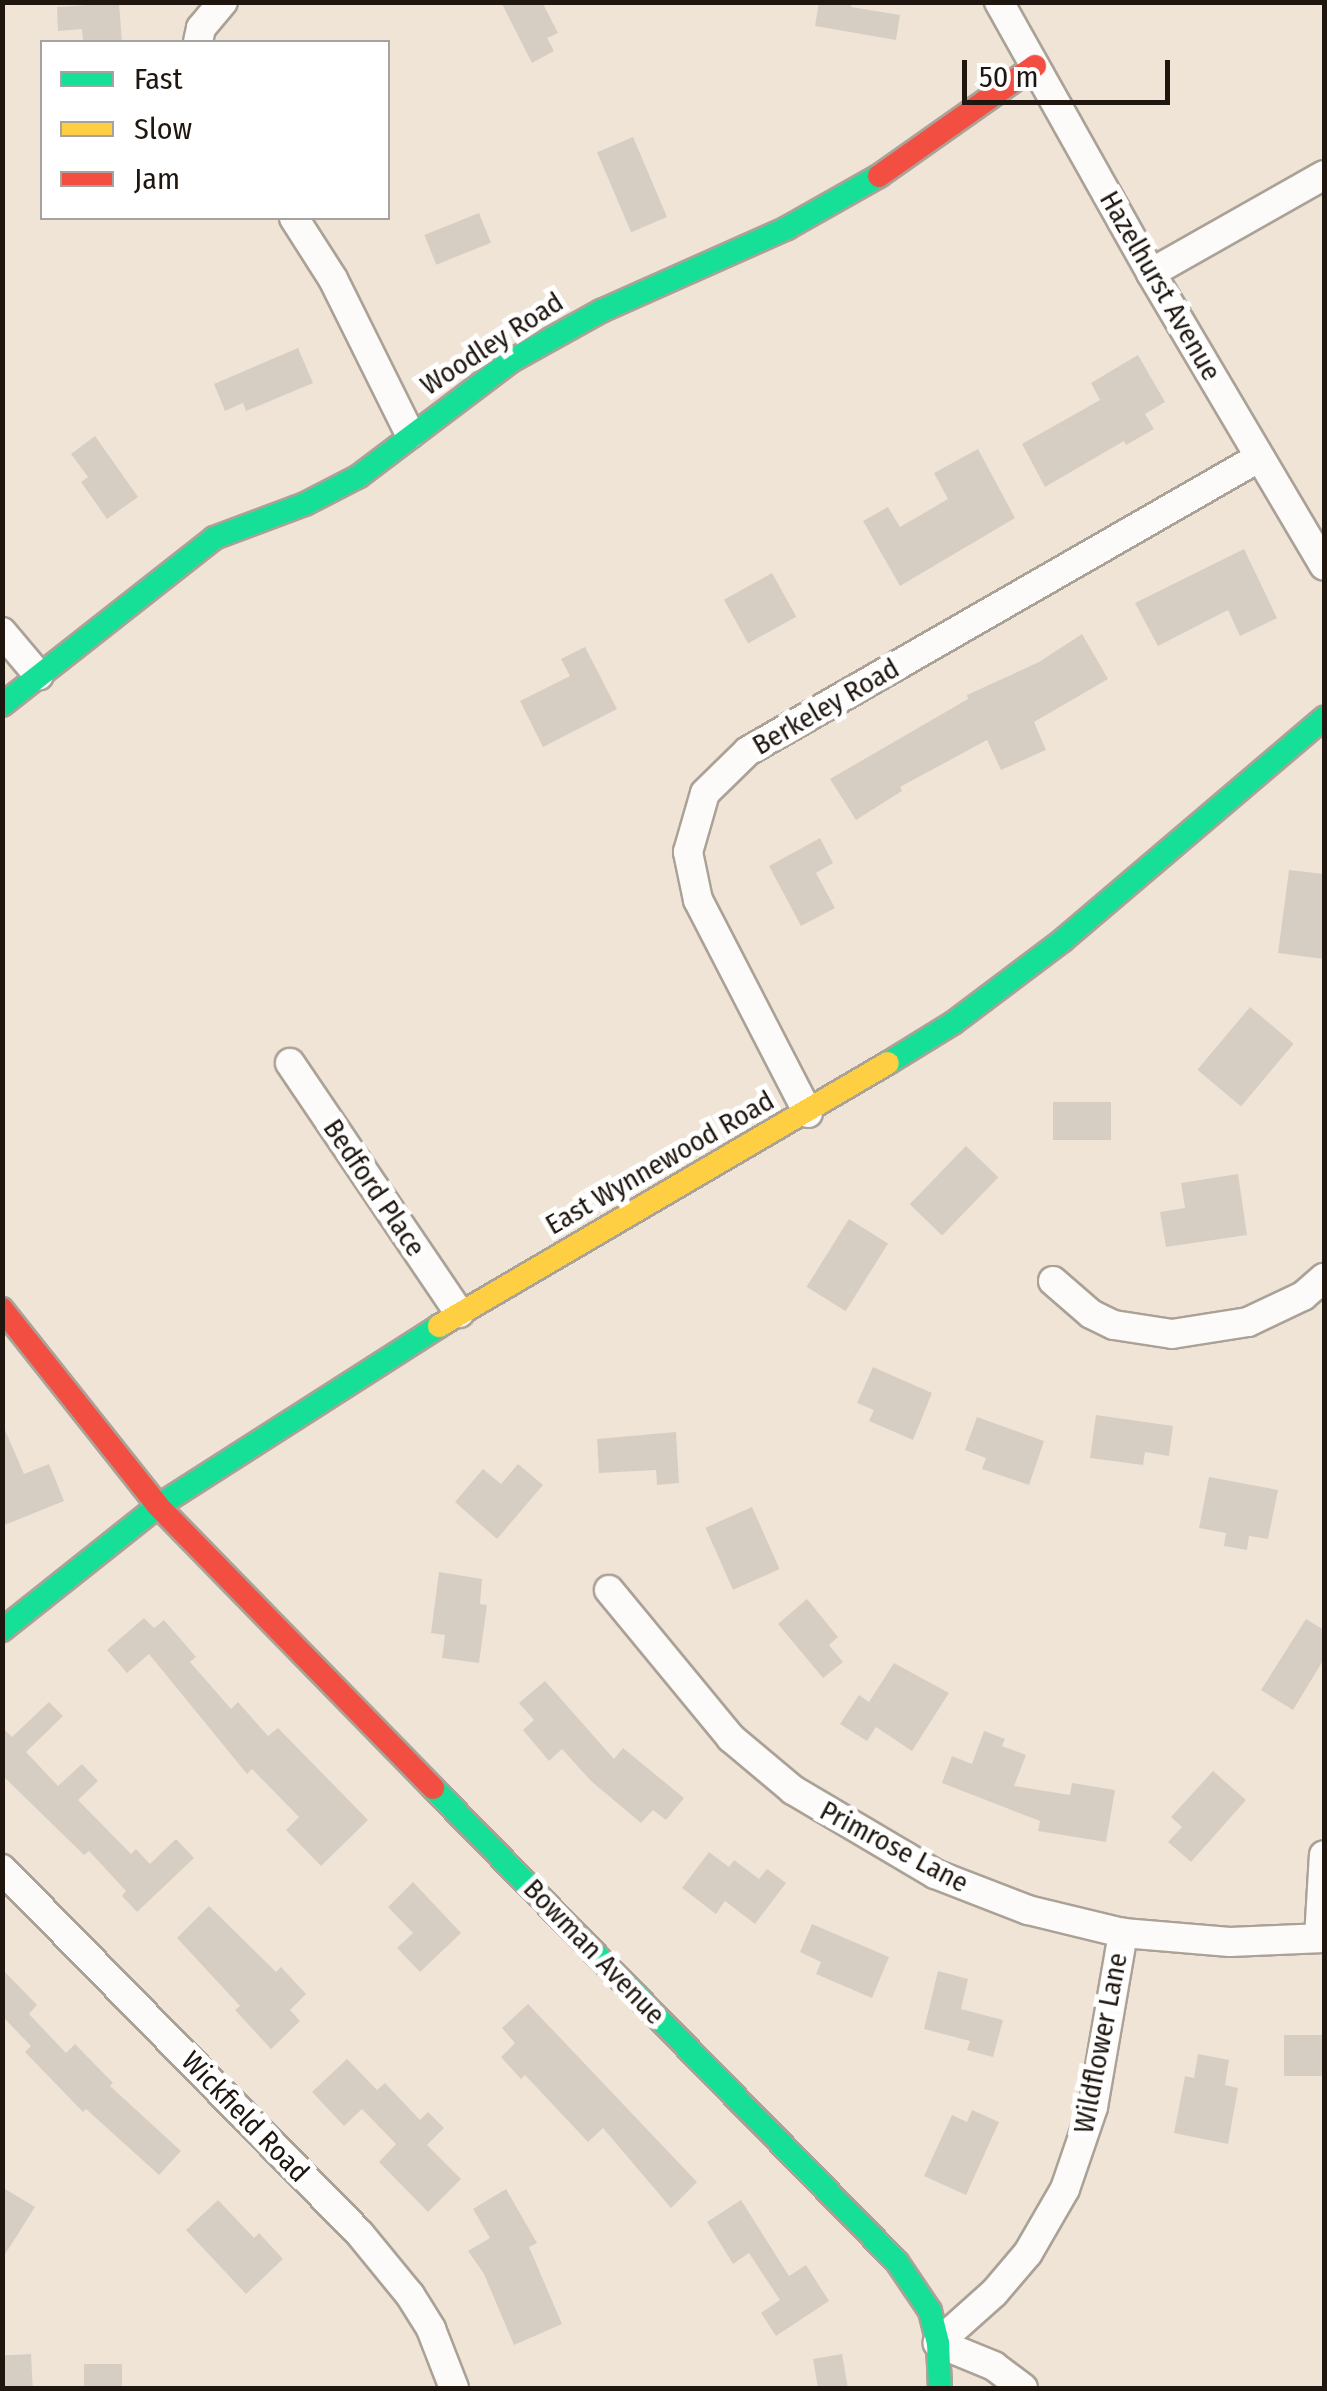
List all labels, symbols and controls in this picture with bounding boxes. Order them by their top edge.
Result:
legend [40,40,390,220]
scale bar [967,40,1174,102]
text: 50 m [979,59,1039,95]
text: Fast [134,61,182,97]
text: Slow [134,111,192,147]
text: Jam [134,161,180,197]
street label: Hazelhurst Avenue [1092,185,1228,387]
street label: Woodley Road [414,285,570,403]
street label: Berkeley Road [747,652,905,762]
street label: East Wynnewood Road [540,1084,780,1242]
street label: Bedford Place [316,1113,432,1263]
street label: Primrose Lane [814,1794,974,1900]
street label: Bowman Avenue [516,1872,672,2032]
street label: Wildflower Lane [1067,1950,1135,2136]
street label: Wickfield Road [174,2045,316,2189]

